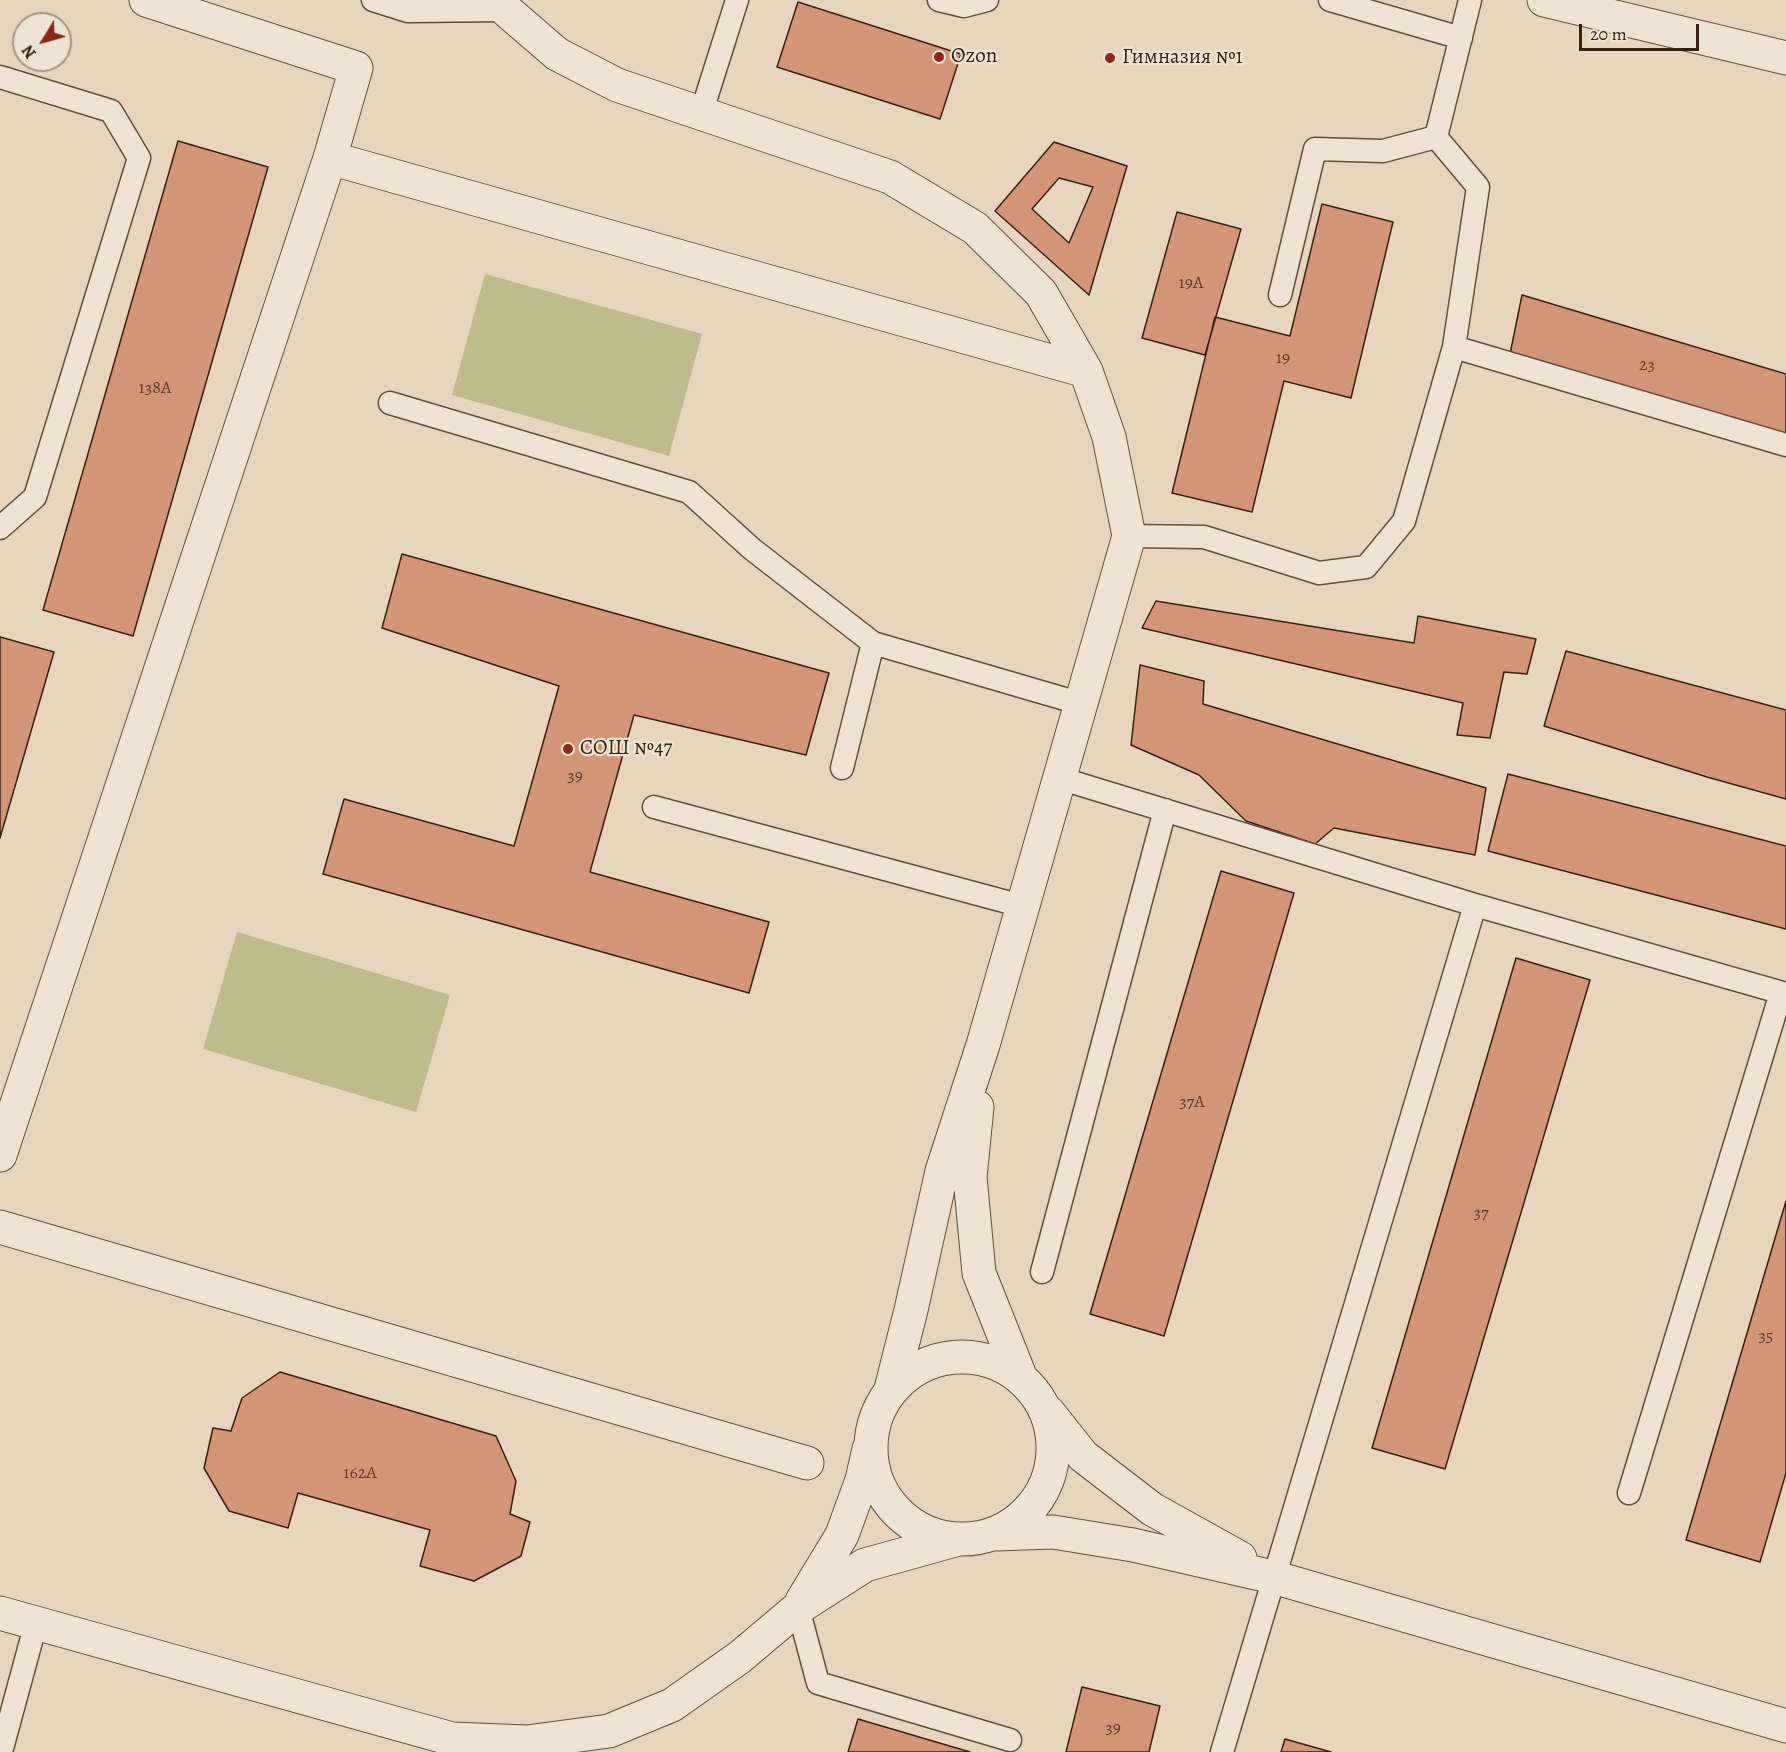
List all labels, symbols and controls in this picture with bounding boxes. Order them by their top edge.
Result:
north arrow [12,12,72,72]
scale bar [1582,12,1702,50]
text: 20 m [1590,22,1627,46]
text: N [17,40,42,63]
place label: Ozon [951,44,997,70]
place label: Гимназия №1 [1122,45,1243,71]
marker: Ozon [932,50,946,64]
marker: Гимназия №1 [1103,51,1117,65]
house number: 19А [1179,273,1203,295]
house number: 19 [1276,348,1290,370]
house number: 23 [1639,355,1655,377]
house number: 138А [139,378,171,400]
place label: СОШ №47 [580,736,672,762]
marker: СОШ №47 [561,742,575,756]
house number: 39 [567,766,583,788]
house number: 37А [1179,1092,1205,1114]
house number: 37 [1473,1203,1489,1225]
house number: 35 [1758,1326,1774,1348]
house number: 162А [343,1463,377,1485]
house number: 39 [1105,1718,1121,1740]

